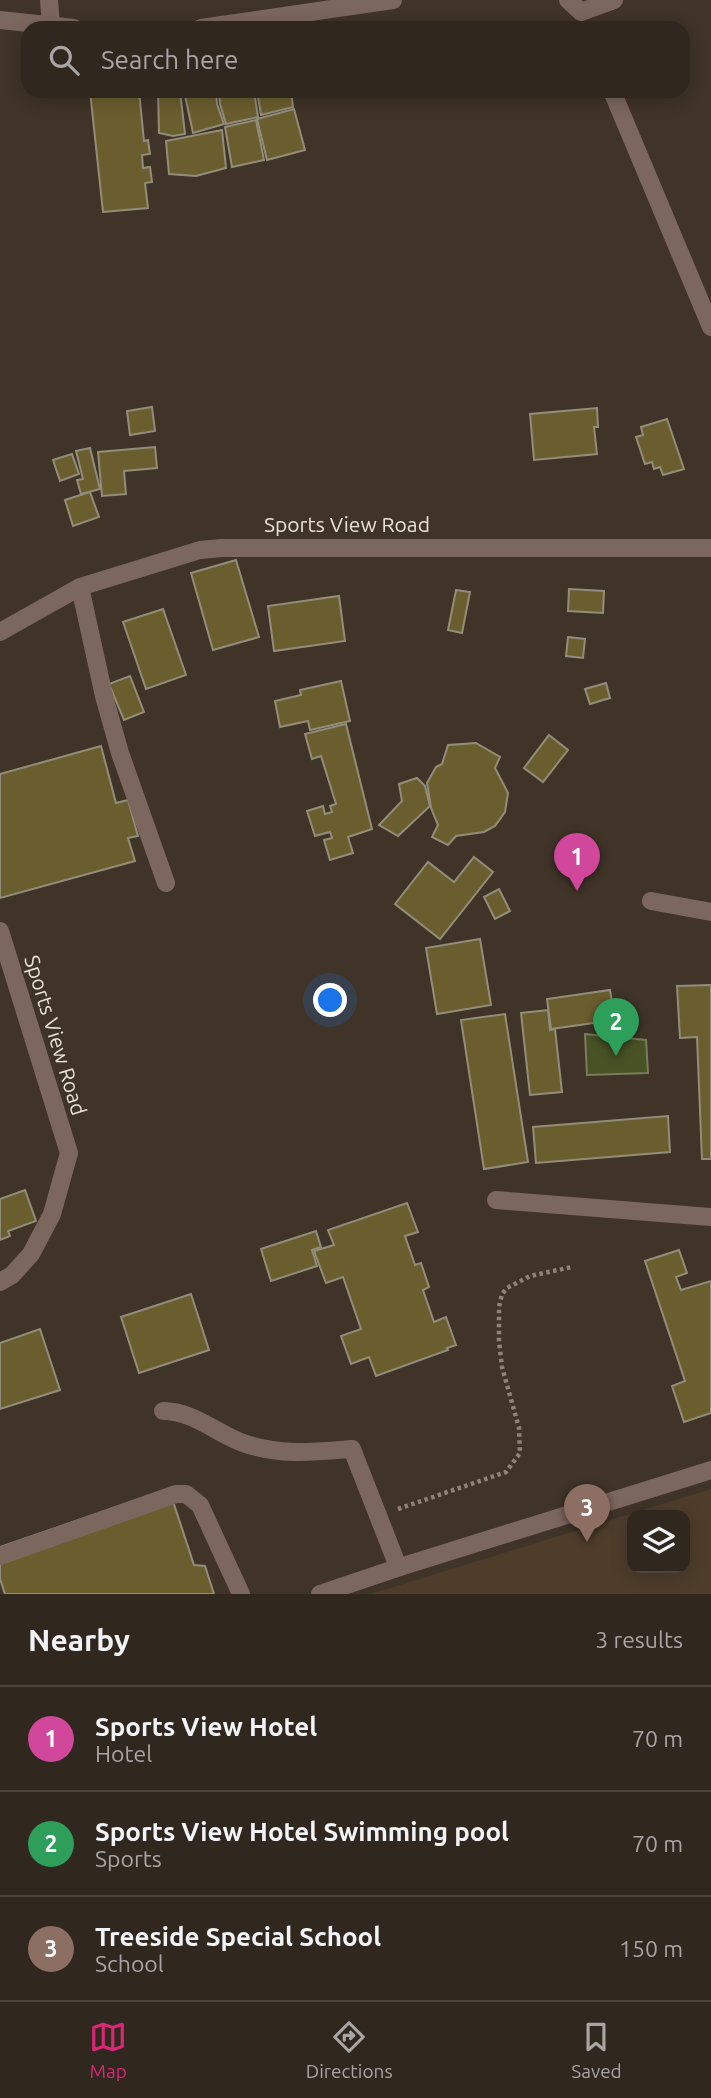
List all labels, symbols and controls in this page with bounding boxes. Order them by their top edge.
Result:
search box [21,21,690,98]
icon: search [45,41,83,79]
text: Search here [101,45,238,74]
street label: Sports View Road [264,512,430,536]
pin: 1 [554,833,600,891]
street label: Sports View Road [20,952,92,1118]
your location [313,983,347,1017]
pin: 2 [593,998,639,1056]
pin: 3 [564,1484,610,1542]
map controls [627,1510,690,1573]
button: layers [627,1510,690,1573]
text: Nearby [28,1623,130,1657]
text: 3 results [595,1627,683,1652]
text: Sports View Hotel [95,1712,317,1741]
text: 1 [45,1726,57,1751]
text: 70 m [632,1726,683,1751]
text: Hotel [95,1741,152,1766]
text: Sports View Hotel Swimming pool [95,1817,509,1846]
text: 2 [45,1831,57,1856]
text: 70 m [632,1831,683,1856]
text: Sports [95,1846,162,1871]
text: Treeside Special School [95,1922,381,1951]
text: 3 [45,1936,57,1961]
text: 150 m [619,1936,683,1961]
text: School [95,1951,164,1976]
tab: Map [89,2018,127,2082]
tab: Directions [306,2018,393,2082]
tab: Saved [571,2018,622,2082]

